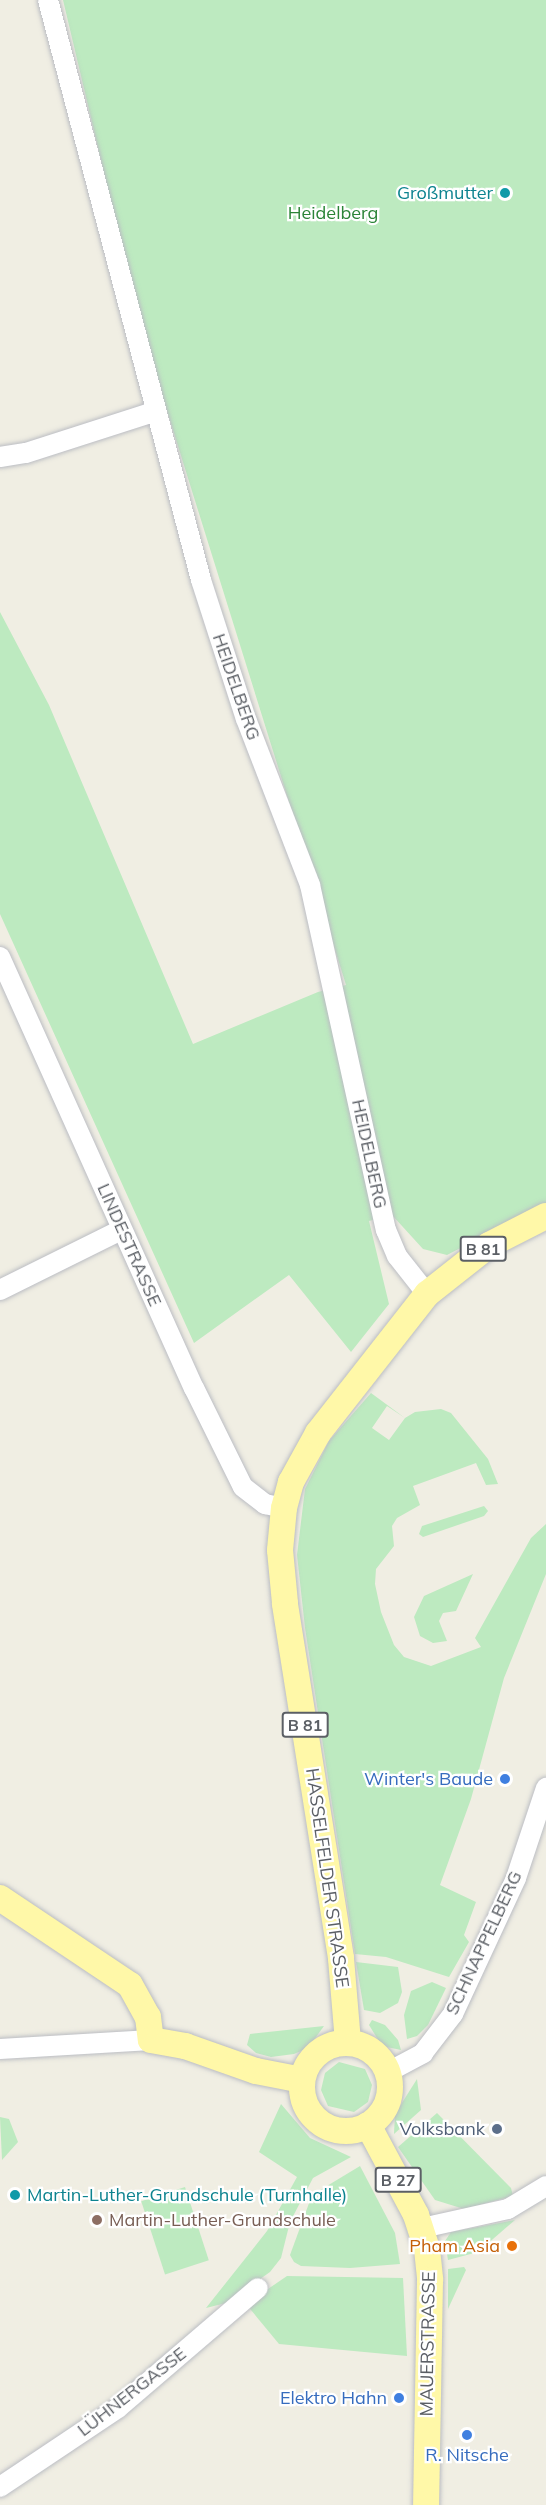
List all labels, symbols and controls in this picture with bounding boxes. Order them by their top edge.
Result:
place label: Großmutter [397,182,493,204]
marker: Großmutter [498,186,512,200]
park label: Heidelberg [288,202,378,224]
street label: HEIDELBERG [208,631,264,743]
street label: HEIDELBERG [347,1097,391,1211]
street label: LINDESTRASSE [92,1180,166,1310]
road number: B 81 [459,1236,507,1262]
road number: B 81 [281,1712,329,1738]
street label: HASSELFELDER STRASSE [301,1767,353,1989]
place label: Winter's Baude [364,1768,493,1790]
marker: Winter's Baude [498,1772,512,1786]
street label: SCHNAPPELBERG [441,1868,527,2018]
place label: Volksbank [399,2118,485,2140]
marker: Volksbank [490,2122,504,2136]
road number: B 27 [374,2167,422,2193]
place label: Martin-Luther-Grundschule (Turnhalle) [27,2184,347,2206]
marker: Martin-Luther-Grundschule (Turnhalle) [8,2188,22,2202]
place label: Martin-Luther-Grundschule [109,2209,336,2231]
marker: Martin-Luther-Grundschule [90,2213,104,2227]
place label: Pham Asia [409,2235,500,2257]
marker: Pham Asia [505,2239,519,2253]
street label: MAUERSTRASSE [416,2271,440,2417]
street label: LÜHNERGASSE [73,2343,191,2441]
place label: Elektro Hahn [280,2387,387,2409]
marker: Elektro Hahn [392,2391,406,2405]
marker: R. Nitsche [460,2428,474,2442]
place label: R. Nitsche [425,2444,509,2466]

